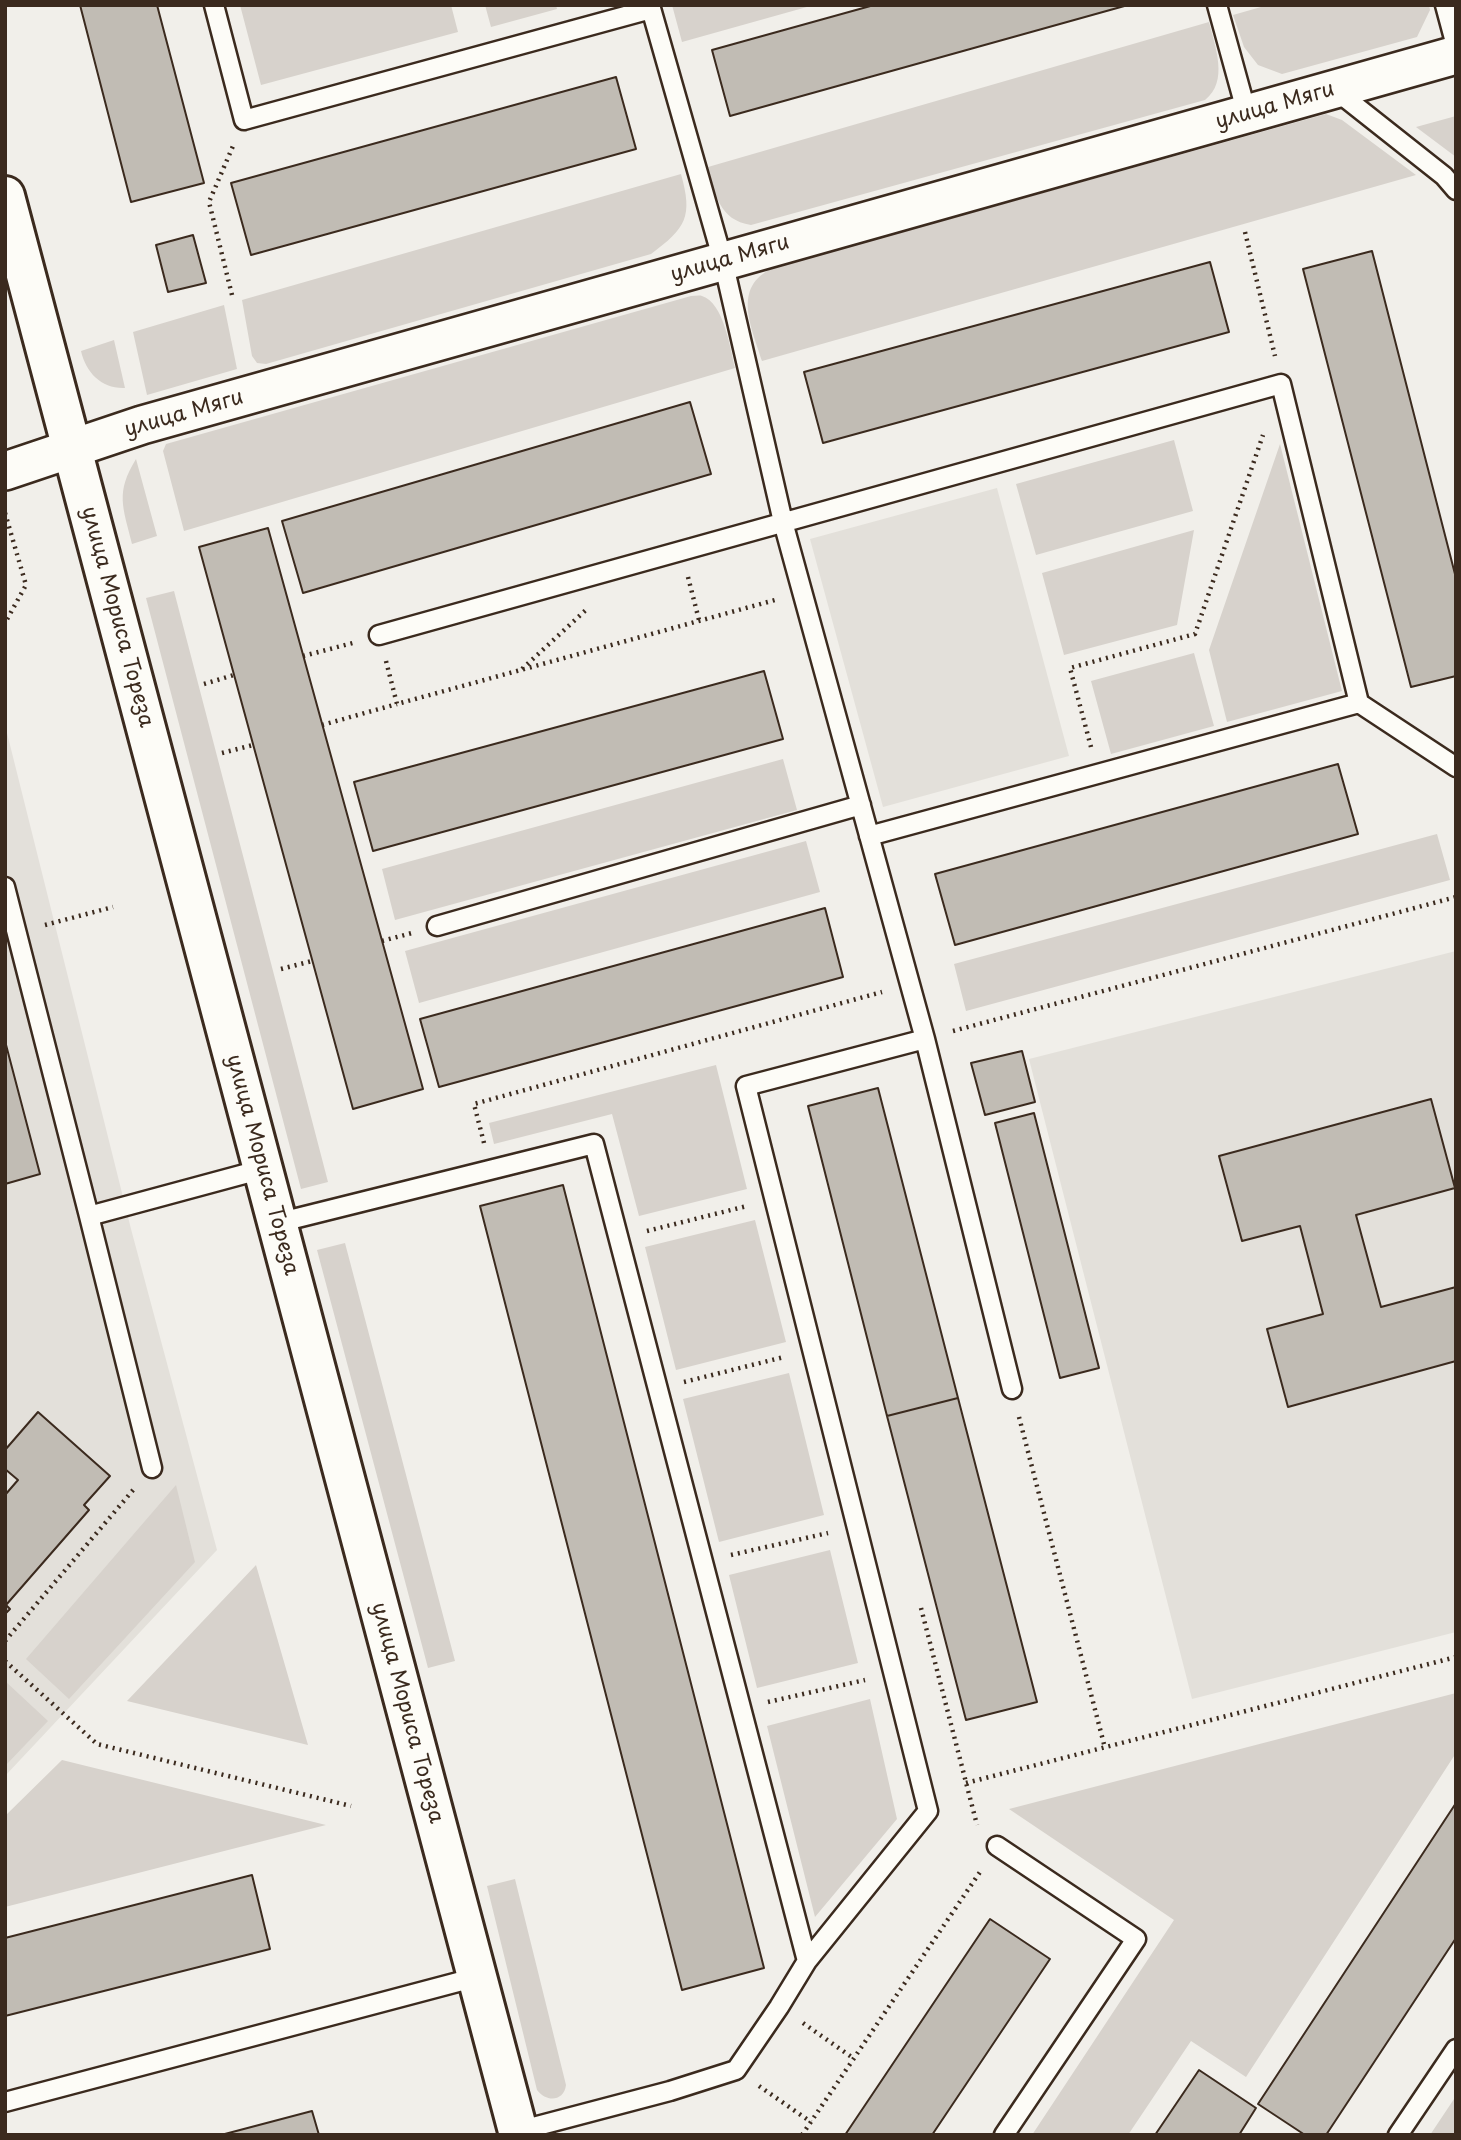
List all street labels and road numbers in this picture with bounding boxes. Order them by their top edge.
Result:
street label: улица Мяги [1213,77,1337,135]
street label: улица Мяги [668,230,792,288]
street label: улица Мяги [122,385,246,443]
street label: улица Мориса Тореза [75,504,159,730]
street label: улица Мориса Тореза [220,1052,304,1278]
street label: улица Мориса Тореза [365,1600,449,1826]

